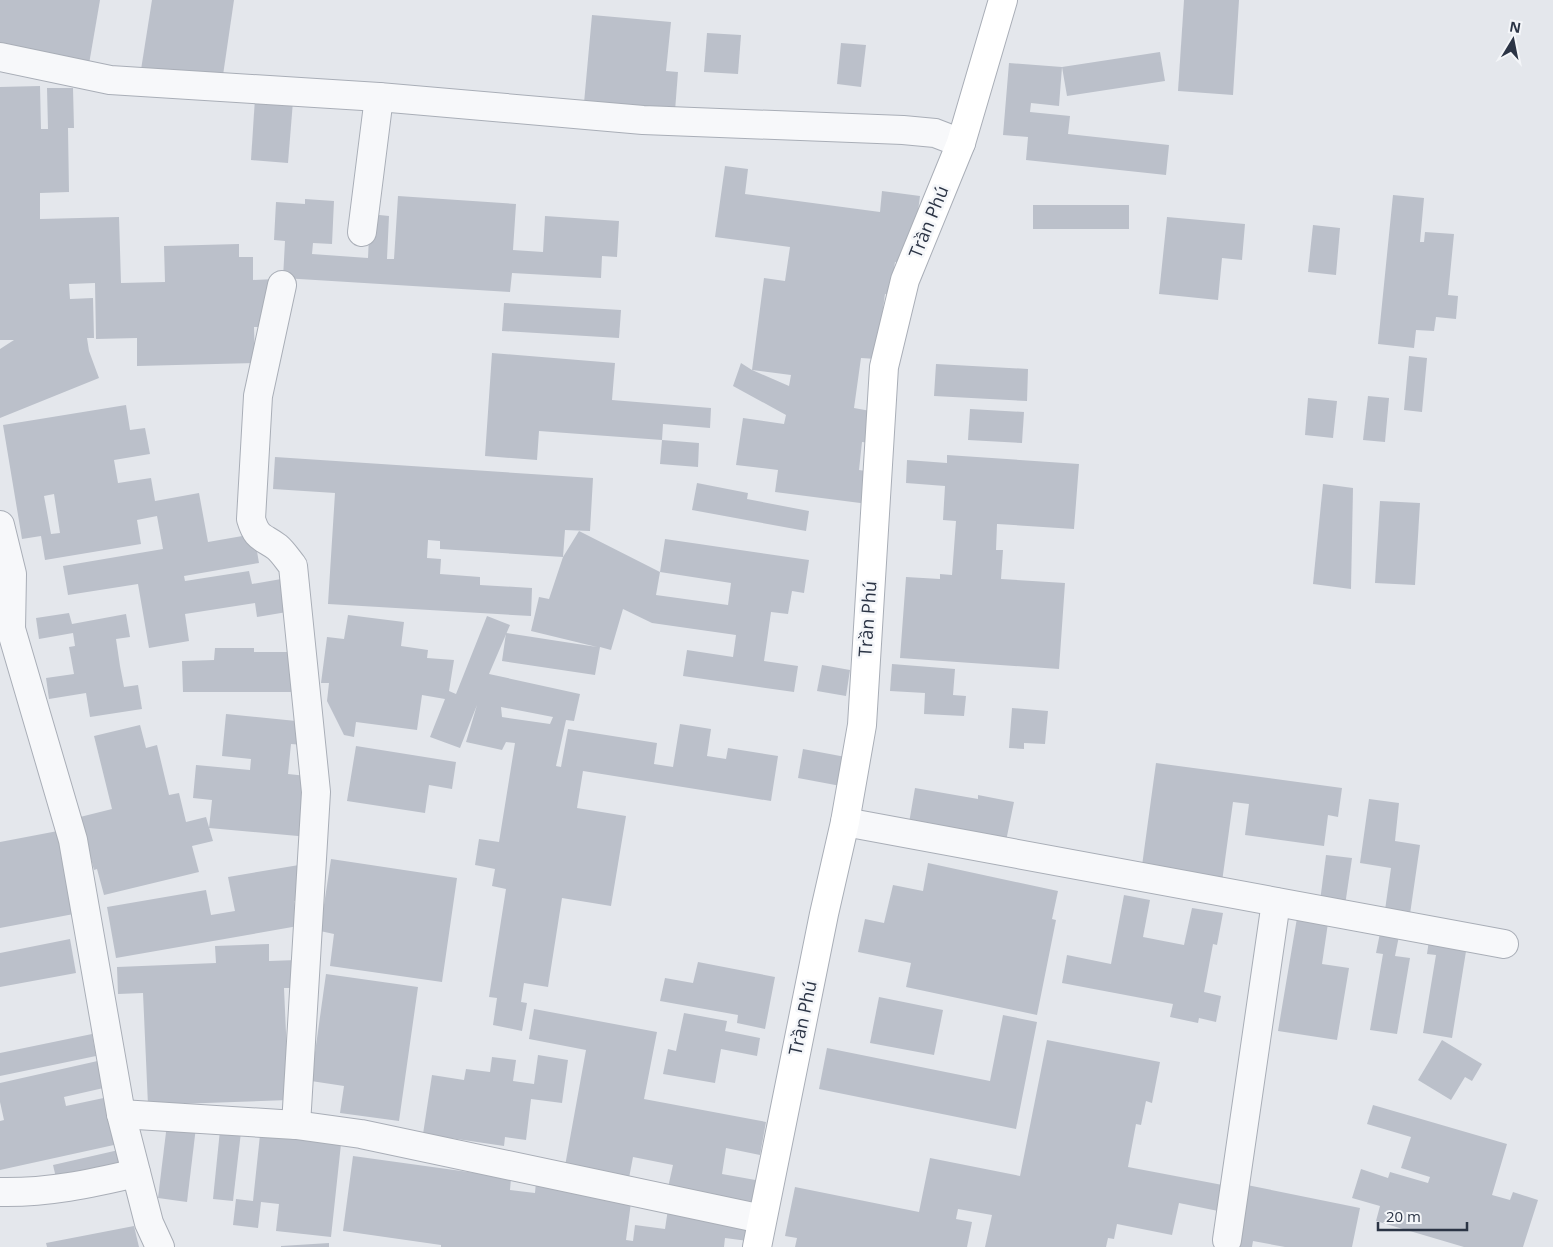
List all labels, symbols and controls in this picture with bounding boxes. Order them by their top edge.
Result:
north arrow [1488,15,1538,65]
text: N [1508,16,1523,37]
street label: Trần Phú [903,182,953,261]
street label: Trần Phú [852,580,882,658]
street label: Trần Phú [782,978,822,1057]
scale bar [1378,1200,1467,1232]
text: 20 m [1386,1206,1421,1226]

